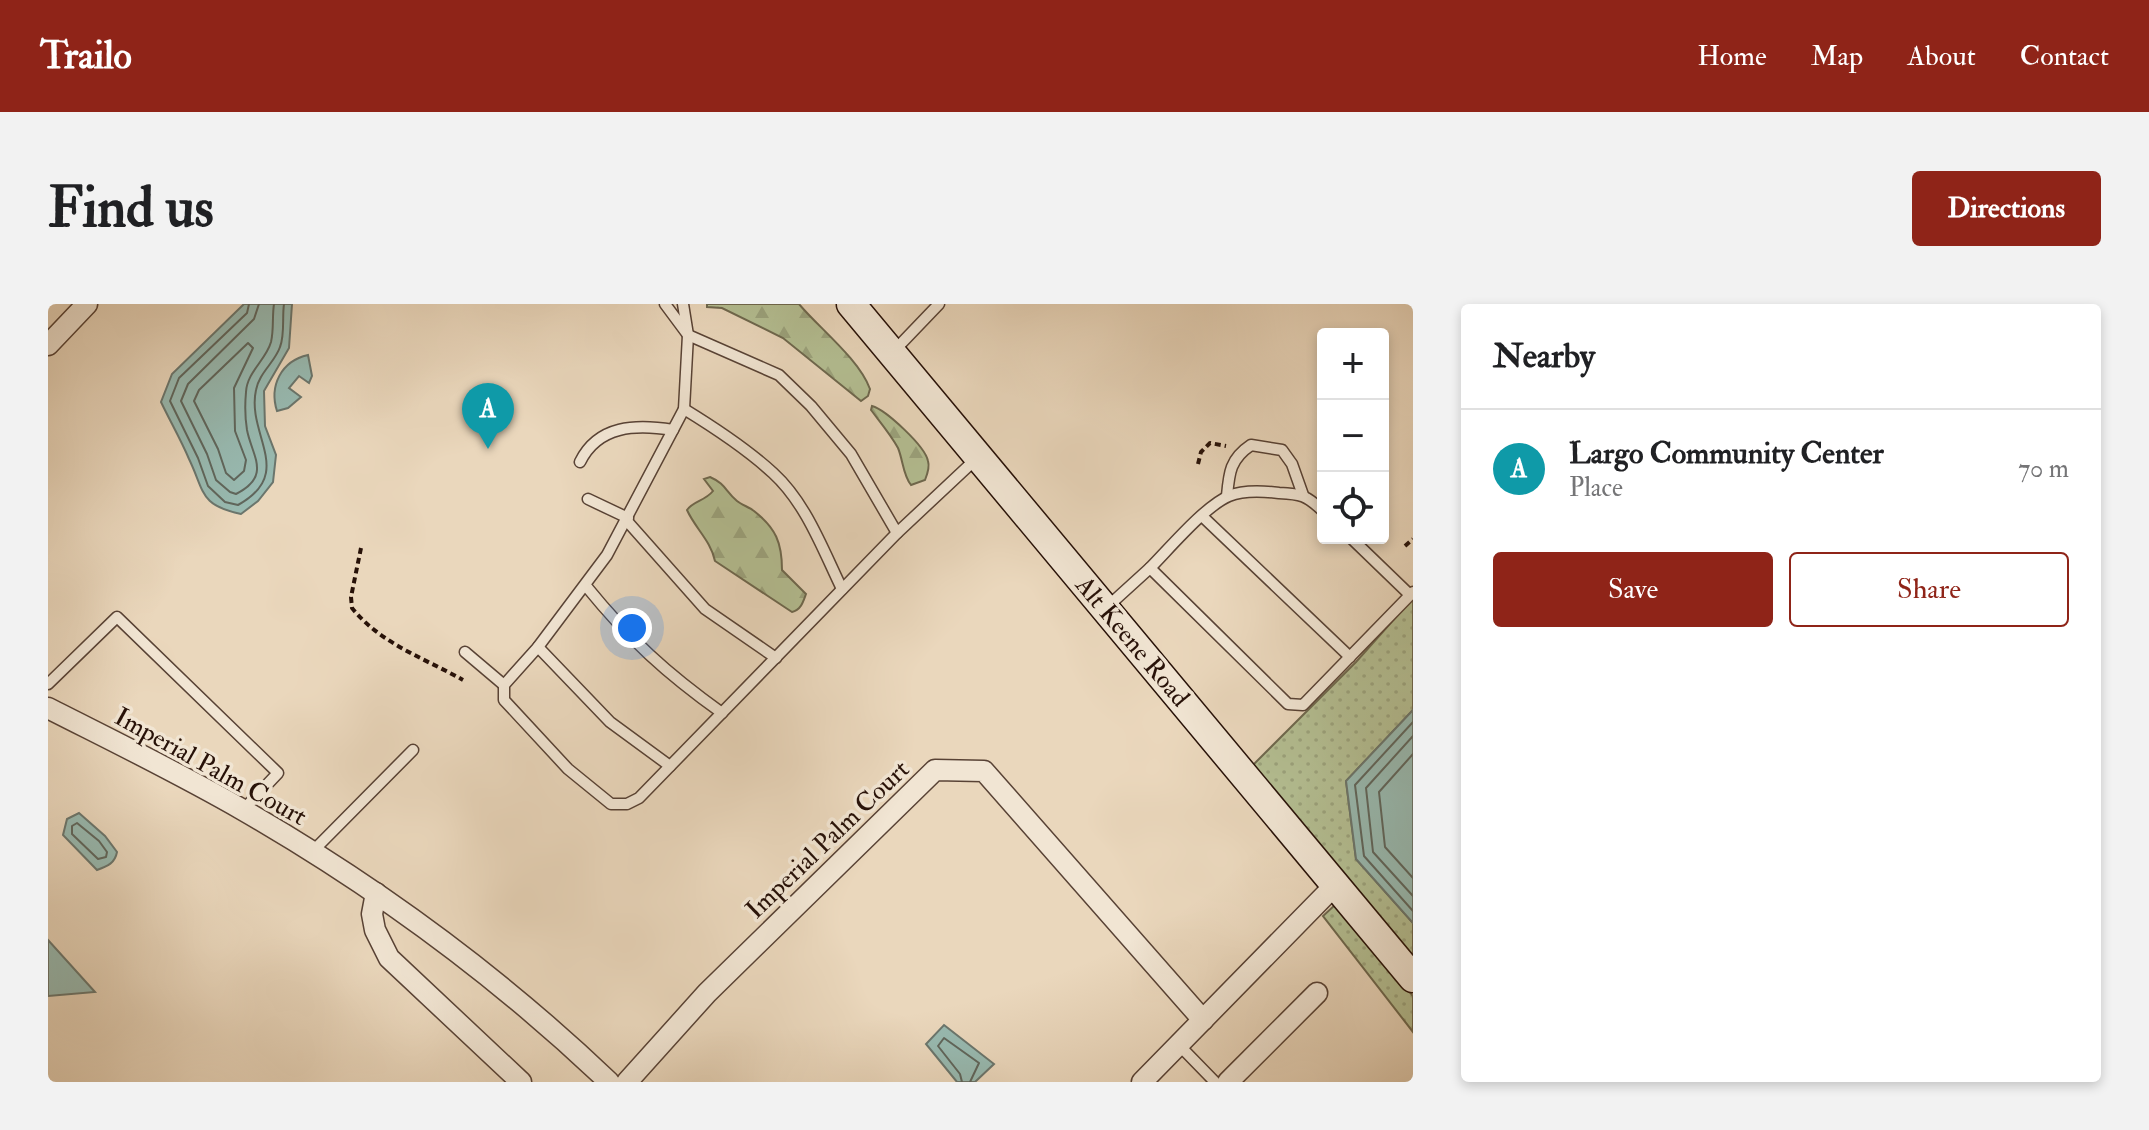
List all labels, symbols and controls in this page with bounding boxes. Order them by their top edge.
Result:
text: Trailo [40,32,132,80]
text: Home [1697,39,1767,74]
text: Map [1811,39,1863,74]
text: About [1907,39,1976,74]
text: Contact [2020,39,2109,74]
button: Directions [1912,171,2101,246]
text: Find us [48,173,214,244]
map controls [1317,328,1389,544]
button: + [1317,328,1389,400]
text: Nearby [1493,335,1595,378]
pin: A [462,383,514,449]
button: − [1317,400,1389,472]
text: Largo Community Center [1569,435,1884,472]
text: A [1511,453,1527,485]
text: 70 m [2018,453,2069,485]
button: locate [1317,472,1389,544]
text: Place [1569,472,1623,504]
button: Save [1493,552,1773,627]
button: Share [1789,552,2069,627]
street label: Alt Keene Road [1068,569,1196,714]
your location [612,608,652,648]
street label: Imperial Palm Court [108,701,312,834]
street label: Imperial Palm Court [739,754,917,927]

